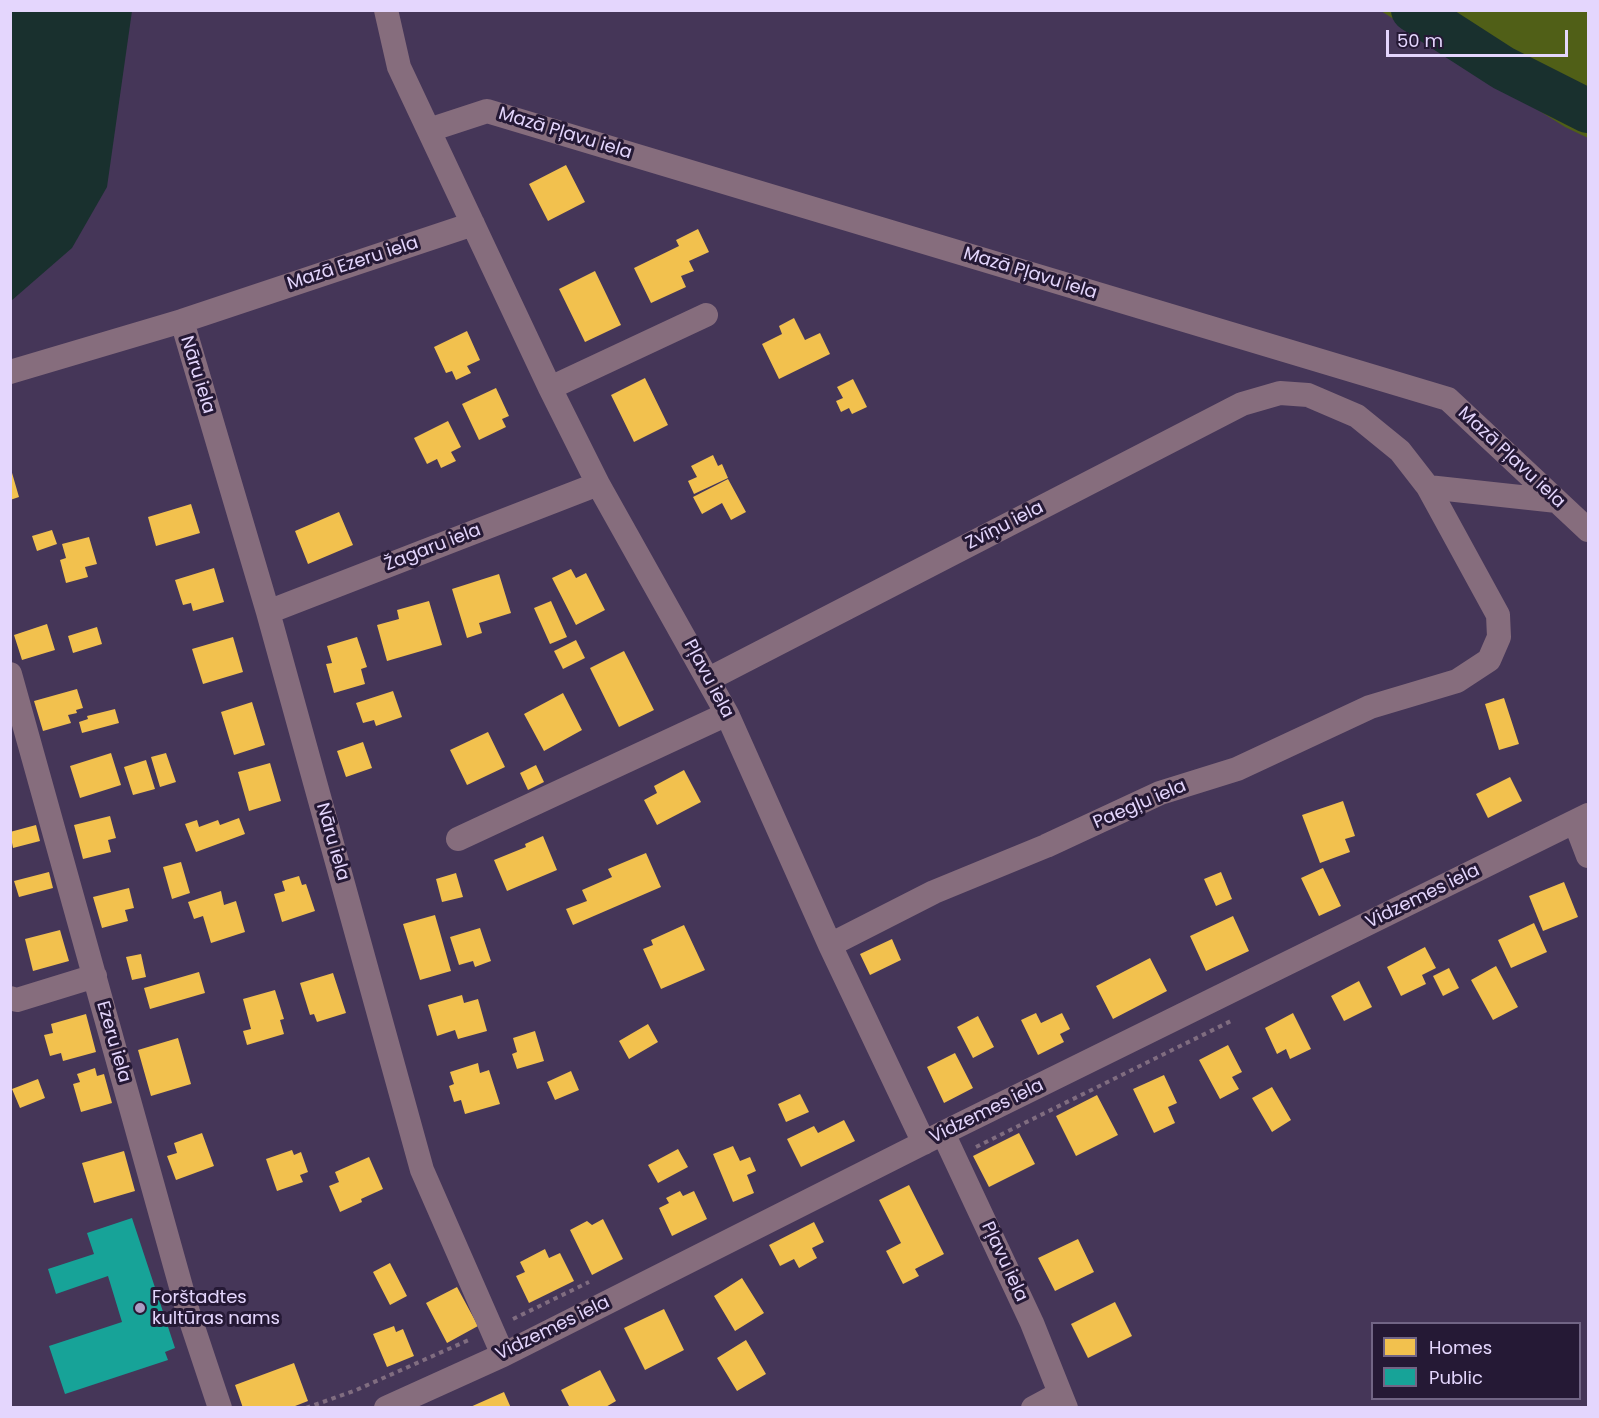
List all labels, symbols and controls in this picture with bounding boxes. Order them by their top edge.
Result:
scale bar [1389,18,1570,56]
text: 50 m [1397,28,1443,53]
street label: Mazā Pļavu iela [496,103,634,165]
street label: Mazā Ezeru iela [285,233,421,295]
street label: Mazā Pļavu iela [961,243,1099,305]
street label: Nāru iela [175,334,219,416]
street label: Mazā Pļavu iela [1453,403,1569,513]
street label: Zvīņu iela [963,497,1047,555]
street label: Žagaru iela [382,520,484,576]
street label: Pļavu iela [678,636,738,722]
street label: Paegļu iela [1090,776,1190,834]
street label: Nāru iela [311,801,353,883]
street label: Vidzemes iela [1362,860,1484,934]
street label: Ezeru iela [91,999,135,1085]
street label: Vidzemes iela [926,1075,1048,1149]
street label: Pļavu iela [976,1219,1032,1305]
place label: Forštadtes kultūras nams [152,1287,280,1330]
street label: Vidzemes iela [492,1292,614,1366]
marker: Forštadtes kultūras nams [133,1301,147,1315]
legend [1371,1322,1581,1400]
text: Homes [1429,1335,1492,1360]
text: Public [1429,1365,1483,1390]

